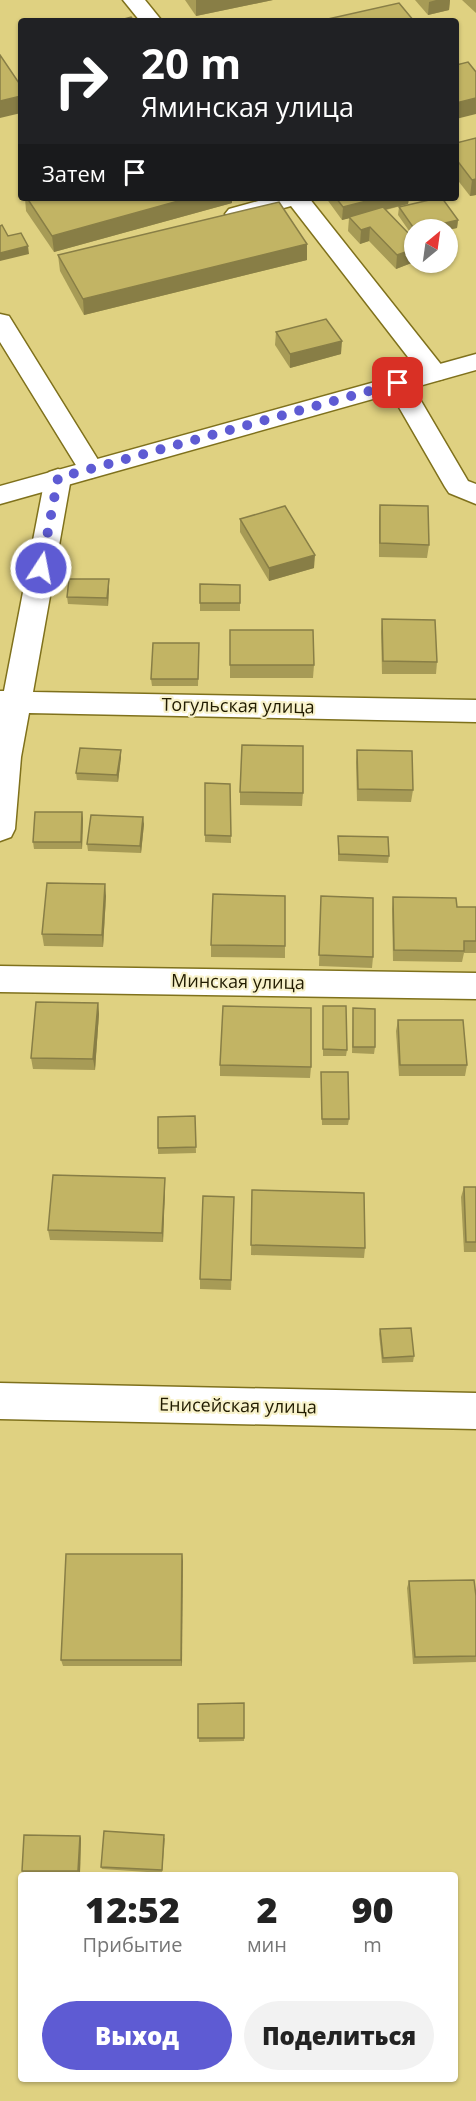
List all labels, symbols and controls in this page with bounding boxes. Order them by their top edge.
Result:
text: 20 m [141,34,241,91]
icon: right [42,42,120,120]
text: Яминская улица [141,88,354,125]
icon: arrive [118,156,151,189]
text: Затем [42,158,106,188]
north arrow [404,219,458,273]
map controls [404,219,458,273]
pin [372,357,423,408]
icon: arrive [381,366,414,399]
position arrow [9,536,73,600]
street label: Тогульская улица [161,692,315,718]
street label: Минская улица [171,968,305,994]
street label: Енисейская улица [159,1392,317,1418]
text: 12:52 [85,1885,180,1934]
text: 2 [256,1885,278,1934]
text: 90 [351,1885,394,1934]
text: Прибытие [82,1931,183,1958]
text: мин [247,1931,287,1958]
text: m [363,1931,382,1958]
button: Выход [42,2001,232,2070]
button: Поделиться [244,2001,434,2070]

